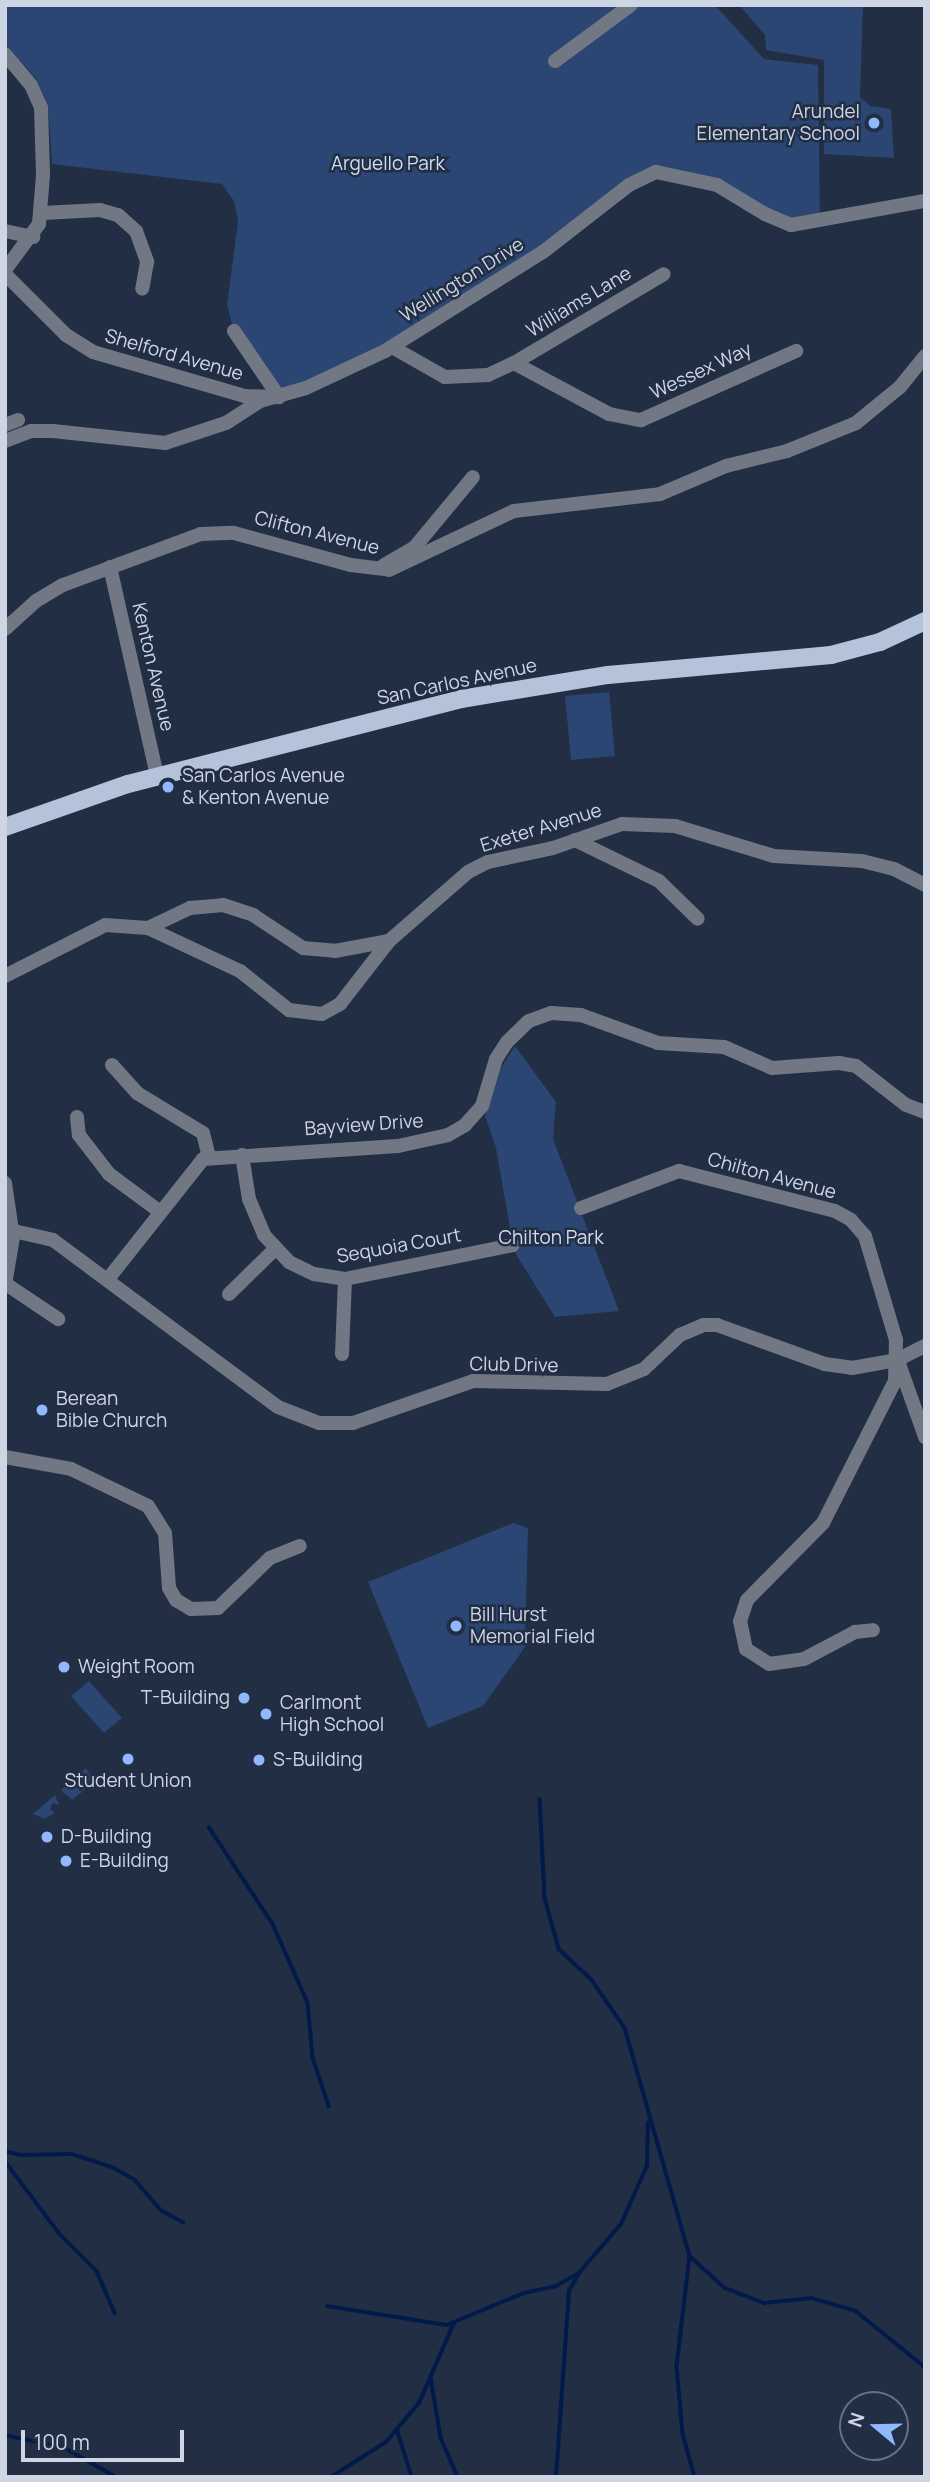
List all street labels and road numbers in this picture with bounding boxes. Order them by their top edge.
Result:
street label: Wellington Drive [396,233,528,327]
street label: Williams Lane [522,262,636,342]
street label: Shelford Avenue [102,324,246,386]
street label: Wessex Way [647,338,755,404]
street label: Clifton Avenue [252,506,382,560]
street label: Kenton Avenue [127,601,179,733]
street label: San Carlos Avenue [375,654,539,710]
street label: Exeter Avenue [478,799,604,857]
street label: Bayview Drive [304,1109,424,1141]
street label: Chilton Avenue [705,1148,839,1204]
street label: Sequoia Court [335,1224,463,1268]
street label: Club Drive [469,1353,559,1377]

